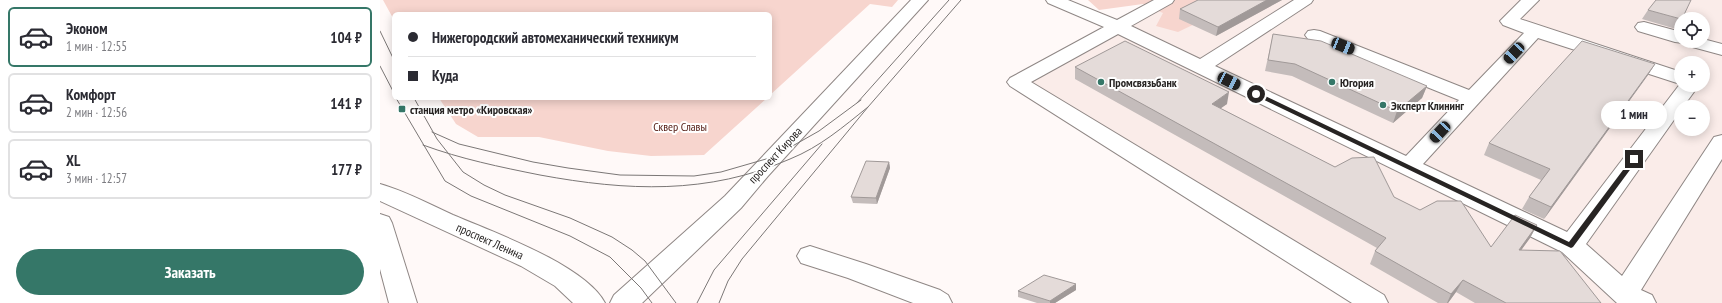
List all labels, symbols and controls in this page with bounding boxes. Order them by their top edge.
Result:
map controls [1674,12,1710,136]
button: locate [1674,12,1710,48]
icon: car [18,19,54,55]
text: Эконом [66,19,107,38]
text: 104 ₽ [330,28,362,47]
text: Нижегородский автомеханический техникум [432,28,679,47]
car [1330,36,1356,56]
text: 1 мин · 12:55 [66,38,127,55]
car [1501,40,1527,66]
button: + [1674,56,1710,92]
text: Куда [432,66,459,85]
car [1216,70,1242,92]
place label: Промсвязьбанк [1109,75,1177,90]
place label: Югория [1340,75,1374,90]
marker: Промсвязьбанк [1096,77,1106,87]
marker: Югория [1327,77,1337,87]
icon: car [18,85,54,121]
text: Комфорт [66,85,116,104]
route start [1247,85,1265,103]
text: 141 ₽ [330,94,362,113]
place label: Эксперт Клининг [1391,98,1464,113]
marker: Эксперт Клининг [1378,100,1388,110]
button: − [1674,100,1710,136]
callout: 1 мин [1601,101,1667,129]
place label: станция метро «Кировская» [410,102,533,117]
text: 2 мин · 12:56 [66,104,127,121]
marker: станция метро «Кировская» [397,104,407,114]
text: 1 мин [1620,106,1648,123]
park label: Сквер Славы [653,119,707,134]
car [1427,119,1453,145]
street label: проспект Кирова [745,123,805,186]
route end [1625,150,1643,168]
icon: car [18,151,54,187]
text: XL [66,151,80,170]
text: 177 ₽ [331,160,362,179]
text: 3 мин · 12:57 [66,170,127,187]
street label: проспект Ленина [454,219,526,263]
button: Заказать [16,249,364,295]

